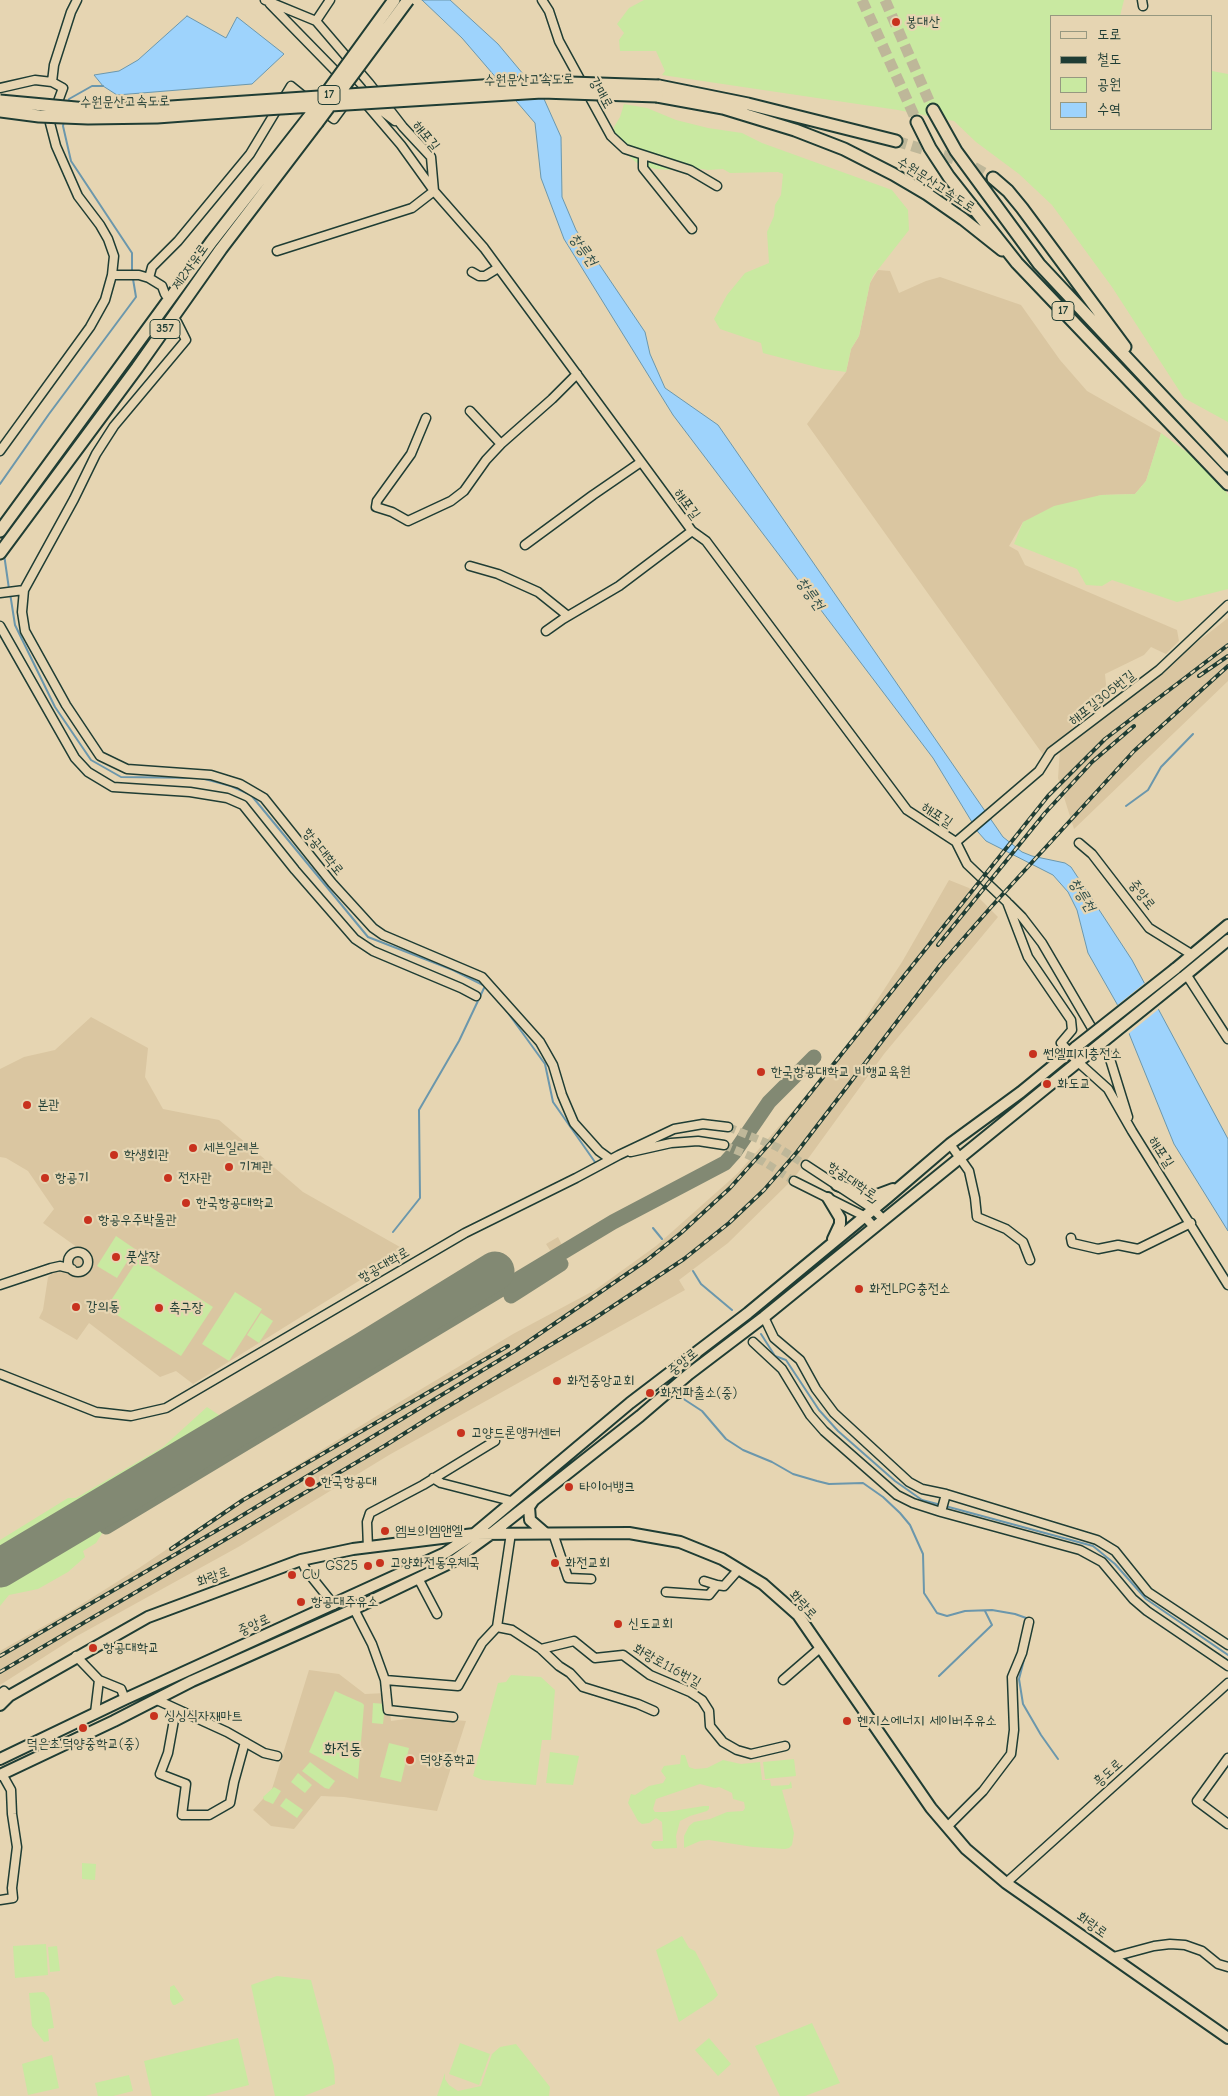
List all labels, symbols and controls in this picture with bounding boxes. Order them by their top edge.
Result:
place label: 봉대산 [906,14,940,30]
legend [1050,15,1213,130]
marker: 봉대산 [890,16,902,28]
text: 도로 [1097,25,1121,43]
text: 철도 [1097,50,1121,68]
street label: 수원문산고속도로 [484,71,574,89]
street label: 강매로 [585,74,617,112]
text: 공원 [1097,75,1121,93]
road number: 17 [318,86,340,104]
street label: 수원문산고속도로 [80,93,170,111]
text: 수역 [1097,100,1121,118]
street label: 해포길 [409,118,443,154]
street label: 수원문산고속도로 [894,153,978,217]
water label: 창릉천 [565,230,601,270]
street label: 제2자유로 [168,241,212,293]
road number: 17 [1052,302,1074,321]
road number: 357 [150,320,180,338]
street label: 해포길 [670,485,704,523]
water label: 창릉천 [792,574,828,614]
street label: 해포길305번길 [1065,667,1139,729]
street label: 해포길 [918,799,956,831]
street label: 항공대학로 [299,825,347,879]
water label: 창릉천 [1065,875,1099,915]
street label: 중앙로 [1125,877,1159,913]
place label: 썬엘피지충전소 [1043,1046,1122,1062]
marker: 썬엘피지충전소 [1027,1048,1039,1060]
place label: 한국항공대학교 비행교육원 [771,1064,911,1080]
marker: 한국항공대학교 비행교육원 [755,1066,767,1078]
place label: 화도교 [1057,1076,1091,1092]
marker: 화도교 [1041,1078,1053,1090]
place label: 본관 [37,1097,60,1113]
marker: 본관 [21,1099,33,1111]
street label: 해포길 [1145,1133,1177,1171]
place label: 세븐일레븐 [203,1140,259,1156]
marker: 세븐일레븐 [187,1142,199,1154]
place label: 학생회관 [124,1147,169,1163]
marker: 학생회관 [108,1149,120,1161]
street label: 항공대학로 [824,1158,880,1204]
place label: 기계관 [239,1159,273,1175]
marker: 기계관 [223,1161,235,1173]
place label: 항공기 [55,1170,89,1186]
place label: 전자관 [178,1170,212,1186]
marker: 항공기 [39,1172,51,1184]
marker: 전자관 [162,1172,174,1184]
place label: 한국항공대학교 [196,1195,275,1211]
marker: 한국항공대학교 [180,1197,192,1209]
place label: 항공우주박물관 [98,1212,177,1228]
marker: 항공우주박물관 [82,1214,94,1226]
street label: 항공대학로 [355,1244,413,1286]
place label: 풋살장 [126,1249,160,1265]
marker: 풋살장 [110,1251,122,1263]
place label: 화전LPG충전소 [869,1281,950,1297]
marker: 화전LPG충전소 [853,1283,865,1295]
place label: 강의동 [86,1299,120,1315]
place label: 축구장 [169,1300,203,1316]
marker: 강의동 [70,1301,82,1313]
marker: 축구장 [153,1302,165,1314]
street label: 중앙로 [665,1345,701,1379]
place label: 화전중앙교회 [567,1373,635,1389]
marker: 화전중앙교회 [551,1375,563,1387]
place label: 화전파출소(중) [660,1385,737,1401]
marker: 화전파출소(중) [644,1387,656,1399]
place label: 고양드론앵커센터 [471,1425,561,1441]
marker: 고양드론앵커센터 [455,1427,467,1439]
place label: 한국항공대 [321,1474,377,1490]
marker: 한국항공대 [303,1475,317,1489]
place label: 타이어뱅크 [579,1479,635,1495]
marker: 타이어뱅크 [563,1481,575,1493]
place label: 엠브이엠앤엘 [395,1523,463,1539]
marker: 엠브이엠앤엘 [379,1525,391,1537]
place label: 고양화전동우체국 [390,1555,480,1571]
place label: 화전교회 [565,1555,610,1571]
marker: 고양화전동우체국 [374,1557,386,1569]
marker: 화전교회 [549,1557,561,1569]
place label: GS25 [325,1558,358,1574]
marker: GS25 [362,1560,374,1572]
street label: 화랑로 [194,1563,232,1591]
place label: CU [302,1567,320,1583]
marker: CU [286,1569,298,1581]
street label: 화랑로 [785,1587,821,1623]
place label: 항공대주유소 [311,1594,379,1610]
marker: 항공대주유소 [295,1596,307,1608]
street label: 중앙로 [235,1610,273,1640]
place label: 신도교회 [628,1616,673,1632]
marker: 신도교회 [612,1618,624,1630]
place label: 항공대학교 [103,1640,159,1656]
street label: 화랑로116번길 [630,1640,704,1692]
marker: 항공대학교 [87,1642,99,1654]
place label: 싱싱식자재마트 [164,1708,243,1724]
marker: 싱싱식자재마트 [148,1710,160,1722]
place label: 헨지스에너지 세이버주유소 [857,1713,997,1729]
marker: 헨지스에너지 세이버주유소 [841,1715,853,1727]
marker: 덕은초.덕양중학교(중) [77,1722,89,1734]
place label: 덕은초.덕양중학교(중) [26,1736,140,1752]
district label: 화전동 [324,1739,362,1759]
place label: 덕양중학교 [420,1752,476,1768]
marker: 덕양중학교 [404,1754,416,1766]
street label: 흥도로 [1090,1755,1126,1791]
street label: 화랑로 [1073,1908,1111,1942]

